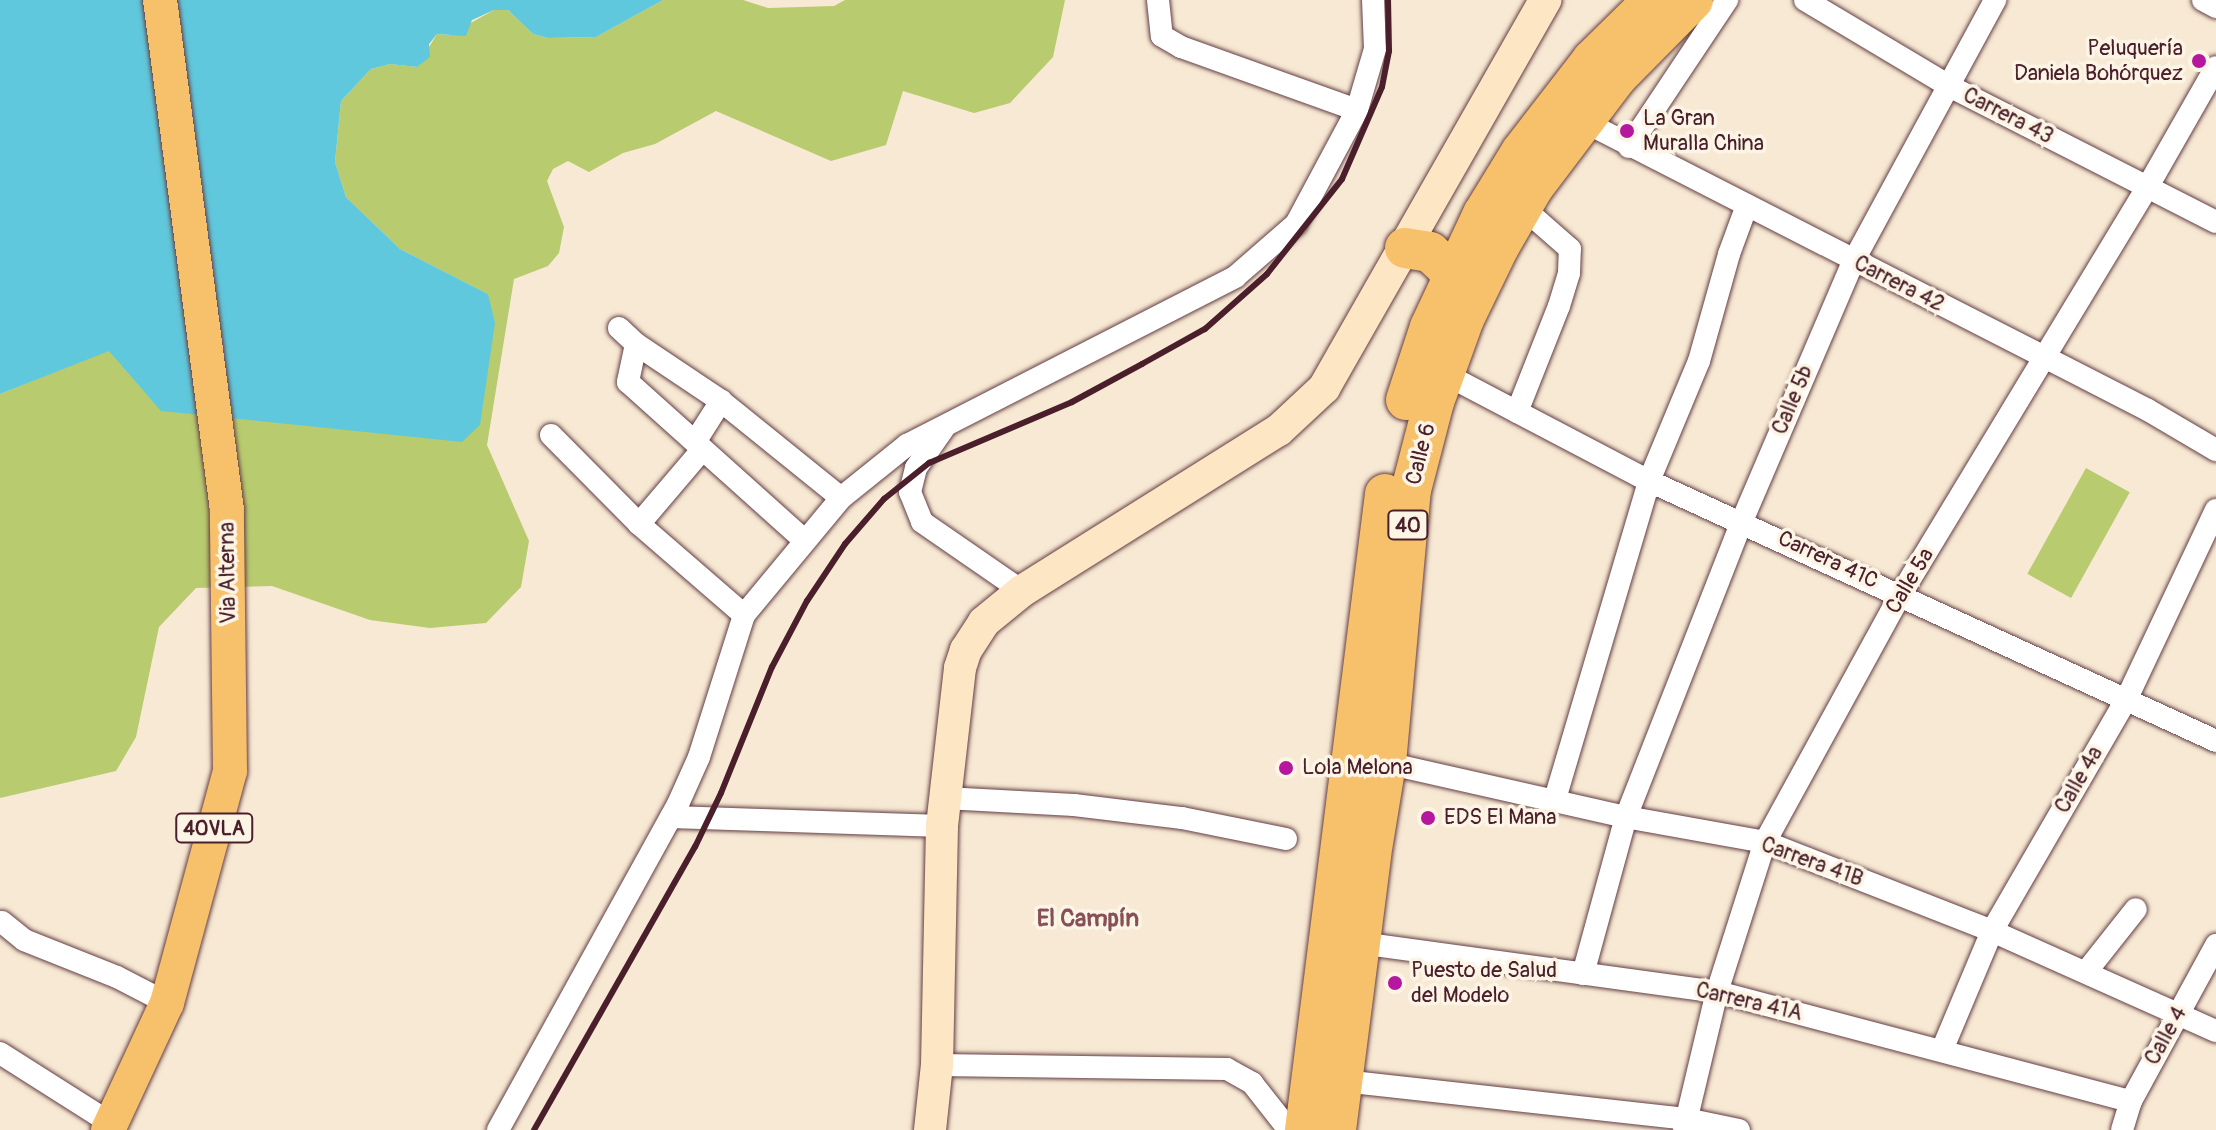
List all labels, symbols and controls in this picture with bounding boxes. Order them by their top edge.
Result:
place label: Peluquería Daniela Bohórquez [2014,35,2183,86]
marker: Peluquería Daniela Bohórquez [2190,52,2208,70]
street label: Carrera 43 [1958,82,2058,150]
place label: La Gran Muralla China [1643,105,1764,156]
marker: La Gran Muralla China [1618,122,1636,140]
street label: Carrera 42 [1849,250,1949,318]
street label: Calle 5b [1767,361,1819,439]
street label: Calle 6 [1401,420,1441,488]
road number: 40 [1386,509,1430,541]
street label: Via Alterna [214,522,242,624]
street label: Carrera 41C [1774,525,1882,595]
street label: Calle 5a [1880,543,1940,619]
street label: Calle 4a [2049,742,2109,818]
place label: Lola Melona [1302,755,1413,781]
marker: Lola Melona [1277,759,1295,777]
place label: EDS El Mana [1444,805,1556,831]
marker: EDS El Mana [1419,809,1437,827]
road number: 40VLA [174,812,254,844]
street label: Carrera 41B [1757,831,1867,893]
district label: El Campín [1037,905,1139,933]
place label: Puesto de Salud del Modelo [1411,957,1557,1008]
marker: Puesto de Salud del Modelo [1386,974,1404,992]
street label: Carrera 41A [1693,977,1805,1027]
street label: Calle 4 [2139,1002,2193,1070]

